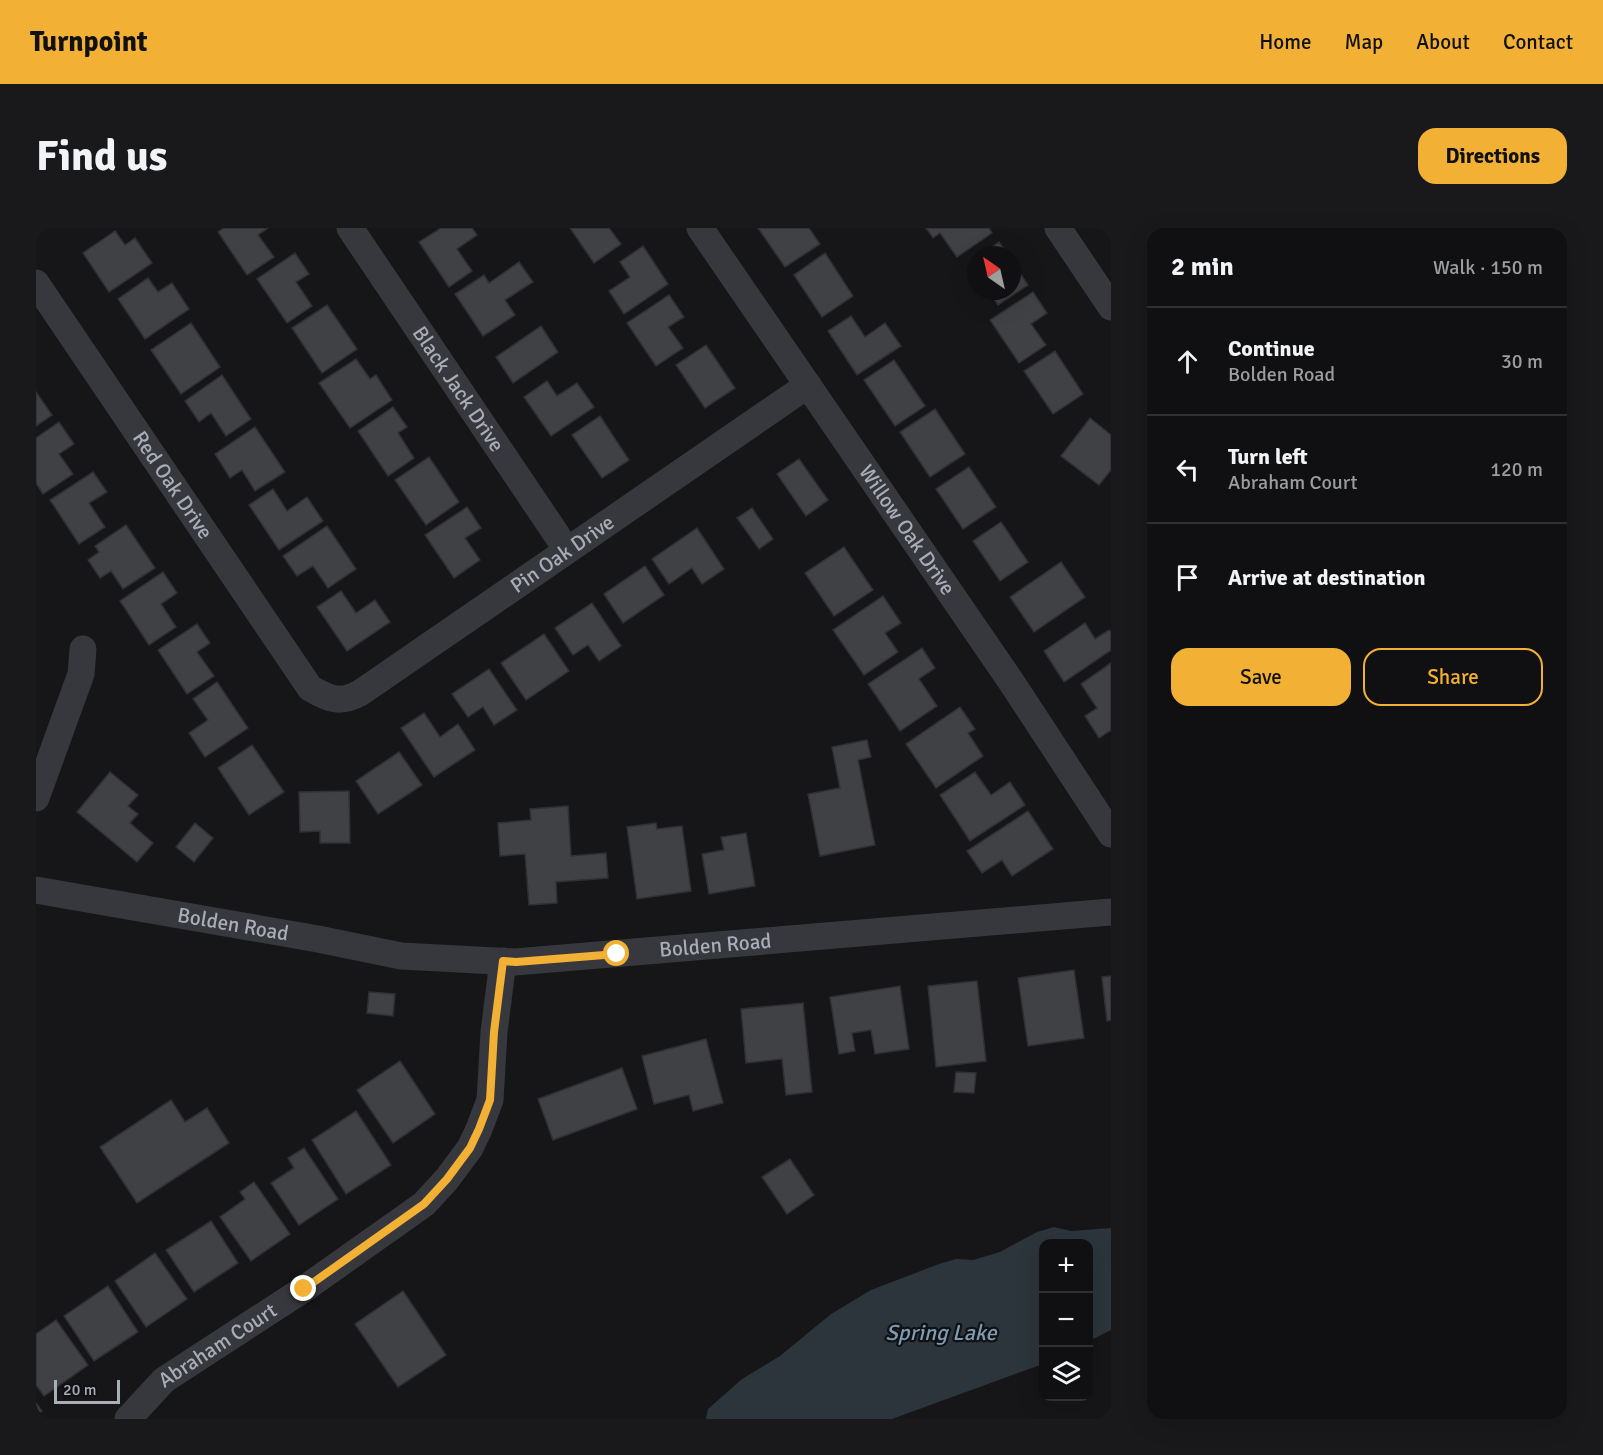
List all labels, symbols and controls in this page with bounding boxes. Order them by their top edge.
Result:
text: Turnpoint [30,25,147,59]
text: Home [1259,29,1312,55]
text: Map [1345,29,1383,55]
text: About [1416,29,1470,55]
text: Contact [1503,29,1573,55]
button: Directions [1418,128,1567,184]
text: Find us [36,131,167,182]
north arrow [967,246,1021,300]
text: 2 min [1171,251,1234,283]
text: Walk · 150 m [1433,255,1543,280]
street label: Black Jack Drive [407,321,510,457]
text: Continue [1228,335,1315,362]
icon: ahead [1171,345,1204,378]
text: 30 m [1501,349,1543,374]
text: Bolden Road [1228,362,1335,387]
street label: Red Oak Drive [127,426,219,544]
text: Turn left [1228,443,1308,470]
icon: left [1171,453,1204,486]
text: 120 m [1490,457,1543,482]
street label: Willow Oak Drive [853,460,961,600]
text: Abraham Court [1228,470,1358,495]
street label: Pin Oak Drive [505,509,619,599]
icon: arrive [1171,561,1204,594]
text: Arrive at destination [1228,564,1425,591]
button: Save [1171,648,1351,706]
button: Share [1363,648,1543,706]
street label: Bolden Road [175,902,291,947]
street label: Bolden Road [658,928,772,963]
route start [603,940,629,966]
map controls [1039,1239,1093,1401]
button: + [1039,1239,1093,1293]
route end [290,1275,316,1301]
button: − [1039,1293,1093,1347]
street label: Abraham Court [153,1297,282,1393]
water label: Spring Lake [886,1319,997,1346]
button: layers [1039,1347,1093,1401]
scale bar [54,1377,120,1404]
text: 20 m [63,1380,97,1400]

